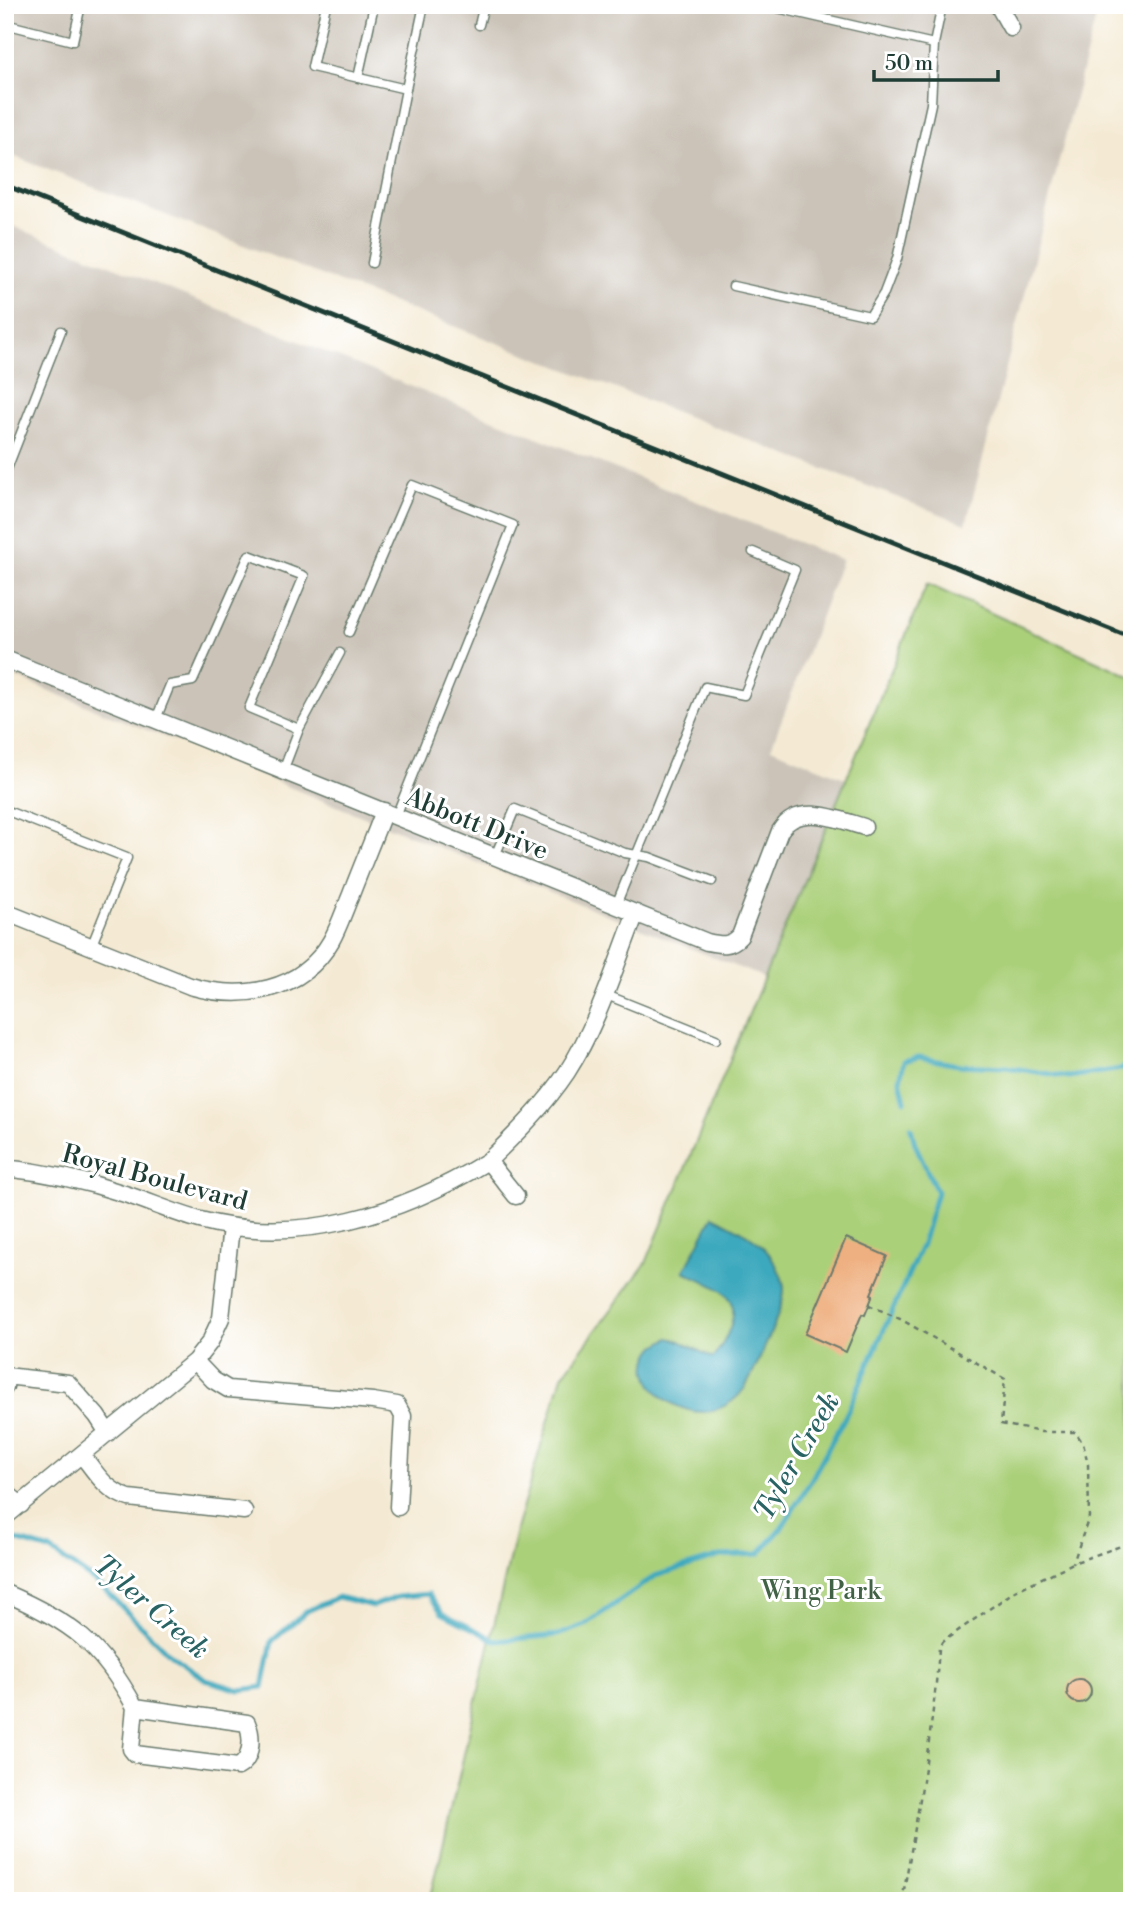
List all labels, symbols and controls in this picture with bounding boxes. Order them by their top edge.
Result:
scale bar [874,38,999,82]
text: 50 m [885,51,933,77]
street label: Abbott Drive [400,780,553,867]
street label: Royal Boulevard [58,1138,251,1218]
water label: Tyler Creek [747,1387,848,1527]
water label: Tyler Creek [86,1547,216,1667]
park label: Wing Park [760,1575,882,1607]

